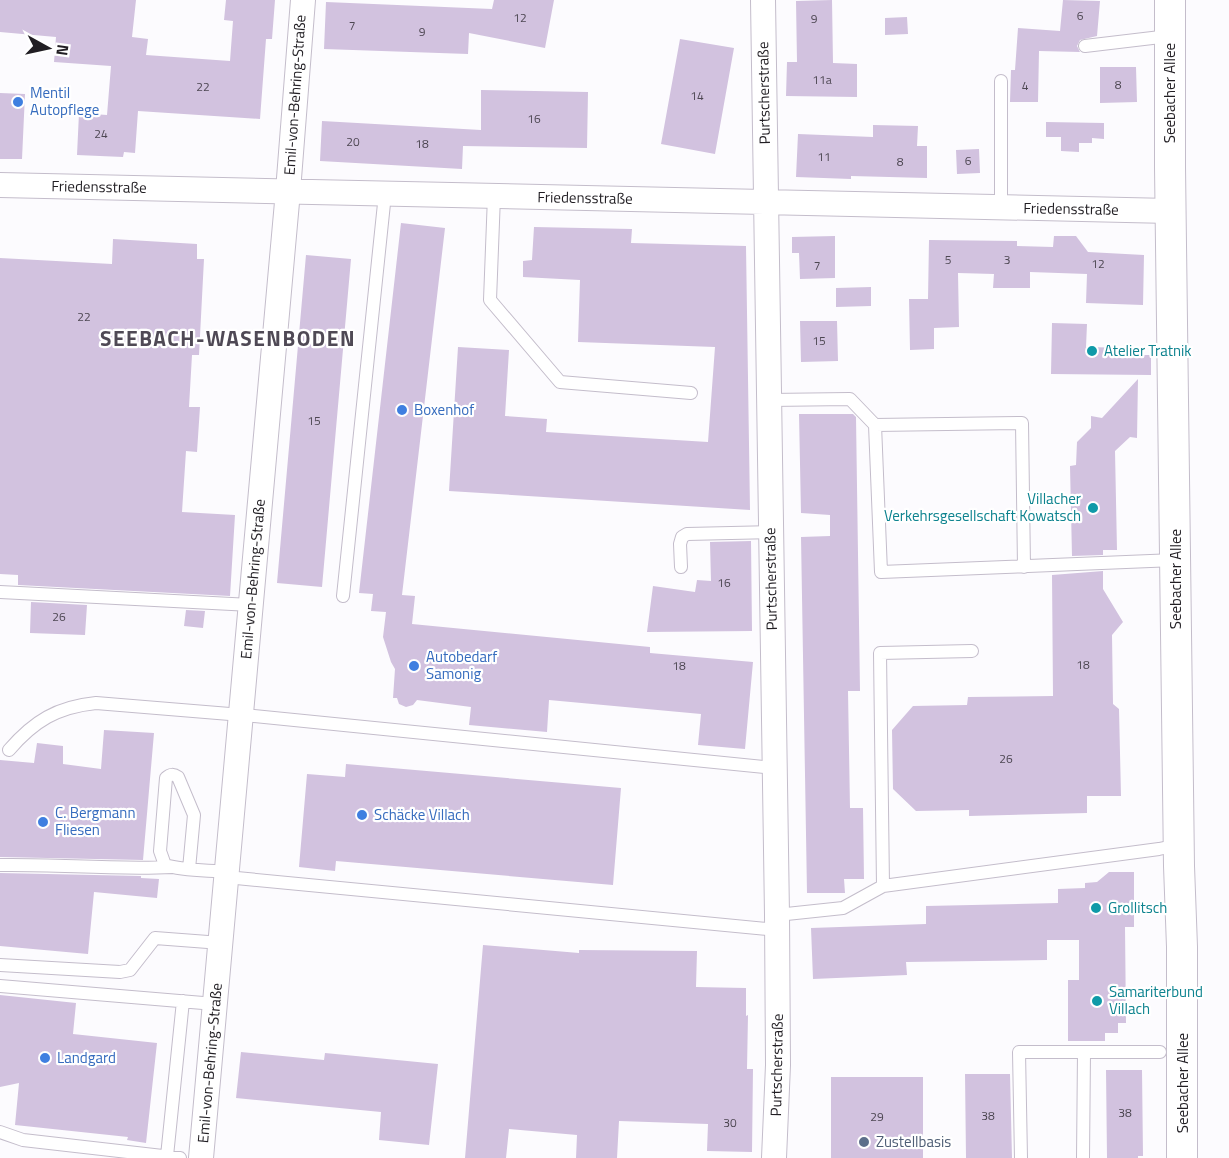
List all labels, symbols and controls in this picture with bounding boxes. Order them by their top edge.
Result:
house number: 6 [1077,6,1084,25]
house number: 12 [513,8,527,27]
house number: 9 [811,9,818,28]
street label: Emil-von-Behring-Straße [277,14,312,176]
house number: 7 [349,16,355,35]
north arrow [18,18,78,78]
house number: 9 [419,22,426,41]
street label: Purtscherstraße [751,41,776,145]
text: N [50,43,76,57]
street label: Seebacher Allee [1158,43,1181,143]
house number: 11a [812,70,832,89]
house number: 8 [1115,75,1122,94]
house number: 4 [1022,76,1029,95]
house number: 22 [196,77,210,96]
place label: Mentil Autopflege [30,81,99,121]
house number: 14 [690,86,704,105]
marker: Mentil Autopflege [11,95,25,109]
house number: 16 [527,109,541,128]
house number: 24 [94,124,108,143]
house number: 20 [346,132,360,151]
house number: 18 [415,134,429,153]
house number: 11 [817,147,831,166]
house number: 6 [965,151,972,170]
house number: 8 [897,152,904,171]
street label: Friedensstraße [51,174,147,199]
street label: Friedensstraße [537,185,633,210]
street label: Friedensstraße [1023,196,1119,221]
house number: 5 [945,250,952,269]
house number: 3 [1004,250,1010,269]
house number: 12 [1091,254,1105,273]
house number: 7 [814,256,820,275]
house number: 22 [77,307,91,326]
district label: SEEBACH-WASENBODEN [100,322,356,354]
house number: 15 [812,331,826,350]
place label: Atelier Tratnik [1104,339,1191,362]
marker: Atelier Tratnik [1085,344,1099,358]
place label: Boxenhof [414,398,474,421]
marker: Boxenhof [395,403,409,417]
house number: 15 [307,411,321,430]
place label: Villacher Verkehrsgesellschaft Kowatsch [884,487,1081,527]
street label: Emil-von-Behring-Straße [234,498,271,660]
marker: Villacher Verkehrsgesellschaft Kowatsch [1086,501,1100,515]
street label: Purtscherstraße [758,527,783,631]
street label: Seebacher Allee [1164,529,1187,629]
house number: 16 [717,573,731,592]
house number: 26 [52,607,66,626]
place label: Autobedarf Samonig [426,645,497,685]
house number: 18 [1076,655,1090,674]
house number: 18 [672,656,686,675]
marker: Autobedarf Samonig [407,659,421,673]
house number: 26 [999,749,1013,768]
place label: C. Bergmann Fliesen [55,801,135,841]
place label: Schäcke Villach [374,803,470,826]
marker: Schäcke Villach [355,808,369,822]
marker: C. Bergmann Fliesen [36,815,50,829]
place label: Grollitsch [1108,896,1167,919]
marker: Grollitsch [1089,901,1103,915]
place label: Samariterbund Villach [1109,980,1203,1020]
street label: Emil-von-Behring-Straße [191,982,228,1144]
marker: Samariterbund Villach [1090,994,1104,1008]
street label: Purtscherstraße [764,1013,789,1117]
street label: Seebacher Allee [1171,1033,1194,1133]
place label: Landgard [57,1046,116,1069]
marker: Landgard [38,1051,52,1065]
house number: 38 [1118,1103,1132,1122]
house number: 38 [981,1106,995,1125]
house number: 29 [870,1107,884,1126]
house number: 30 [723,1113,737,1132]
place label: Zustellbasis [876,1130,951,1153]
marker: Zustellbasis [857,1135,871,1149]

